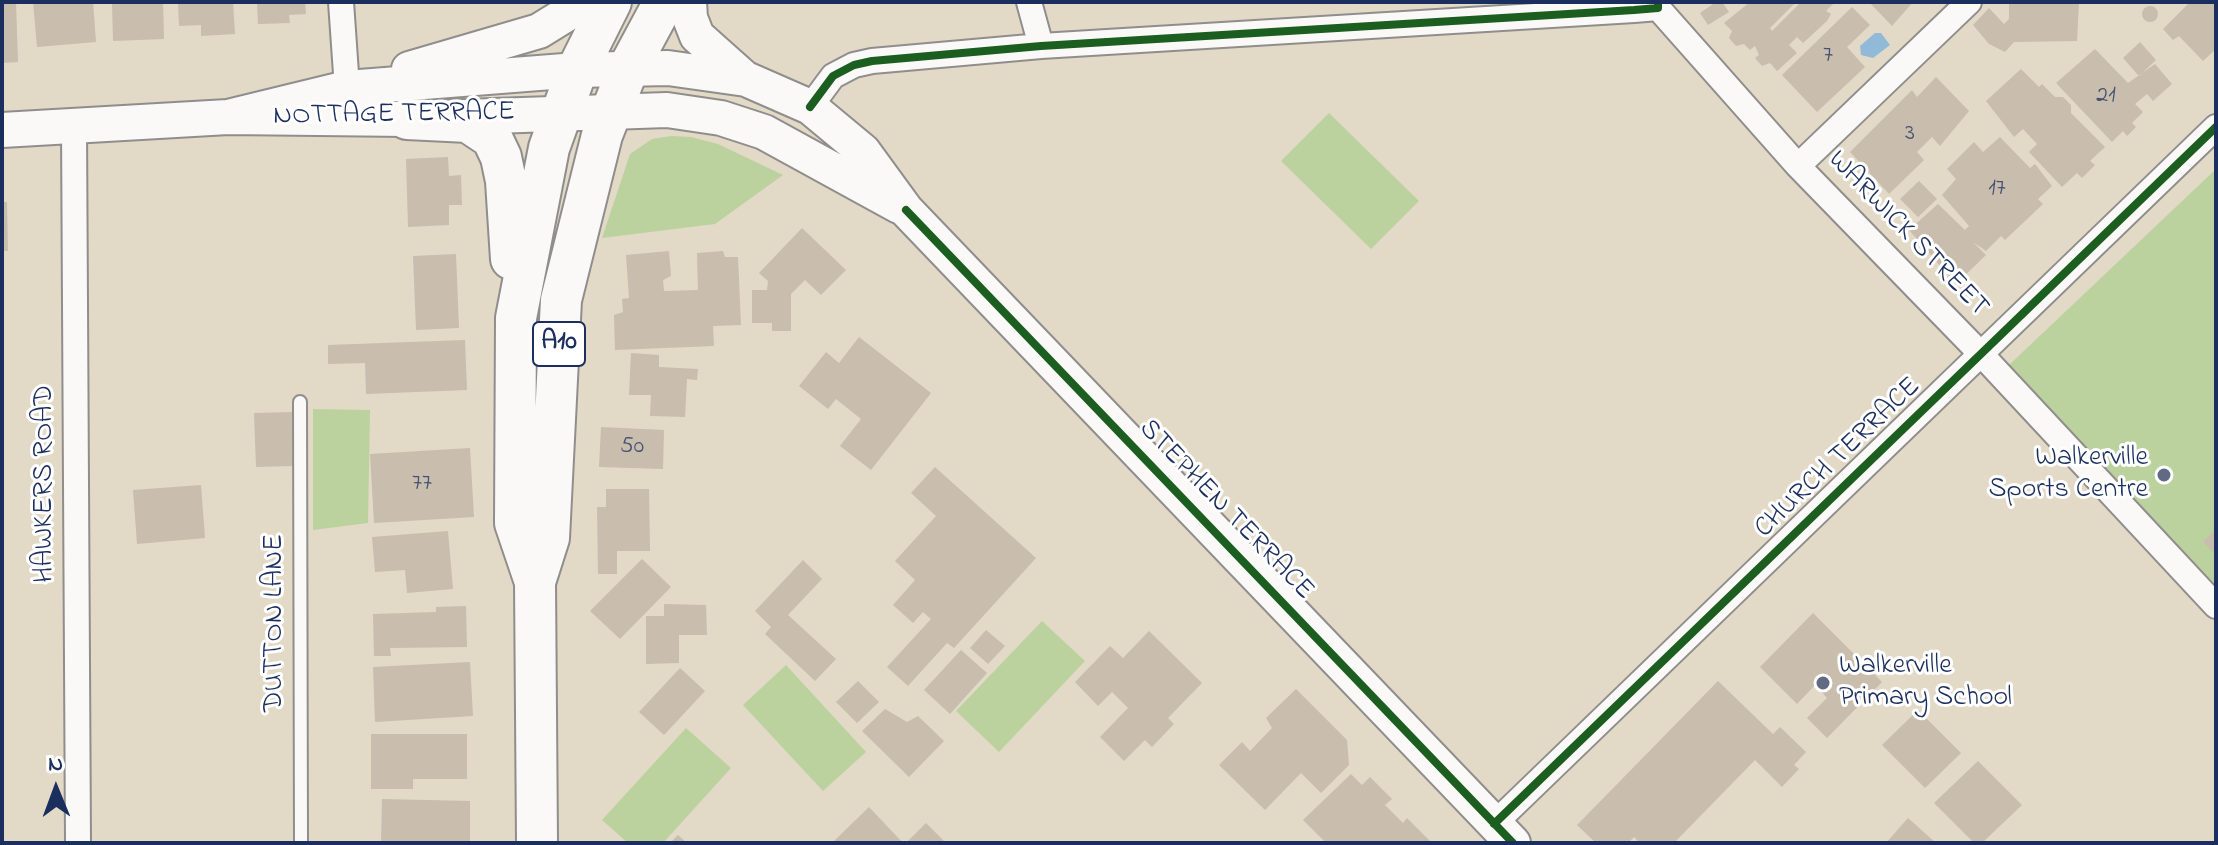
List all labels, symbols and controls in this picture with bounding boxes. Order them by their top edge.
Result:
house number: 7 [1823,43,1833,71]
house number: 21 [2096,83,2116,111]
street label: NOTTAGE TERRACE [273,97,515,135]
house number: 3 [1905,121,1915,149]
street label: WARWICK STREET [1819,145,1995,325]
house number: 17 [1988,176,2006,204]
road number: A10 [533,322,585,366]
street label: CHURCH TERRACE [1749,371,1929,547]
street label: HAWKERS ROAD [29,385,63,583]
street label: STEPHEN TERRACE [1130,414,1320,608]
house number: 50 [620,434,644,462]
place label: Walkerville Sports Centre [1989,442,2148,508]
marker: Walkerville Sports Centre [2155,466,2173,484]
house number: 77 [412,471,432,499]
street label: DUTTON LANE [259,534,293,712]
place label: Walkerville Primary School [1839,650,2012,716]
marker: Walkerville Primary School [1814,674,1832,692]
north arrow [16,749,96,829]
text: N [48,749,63,781]

